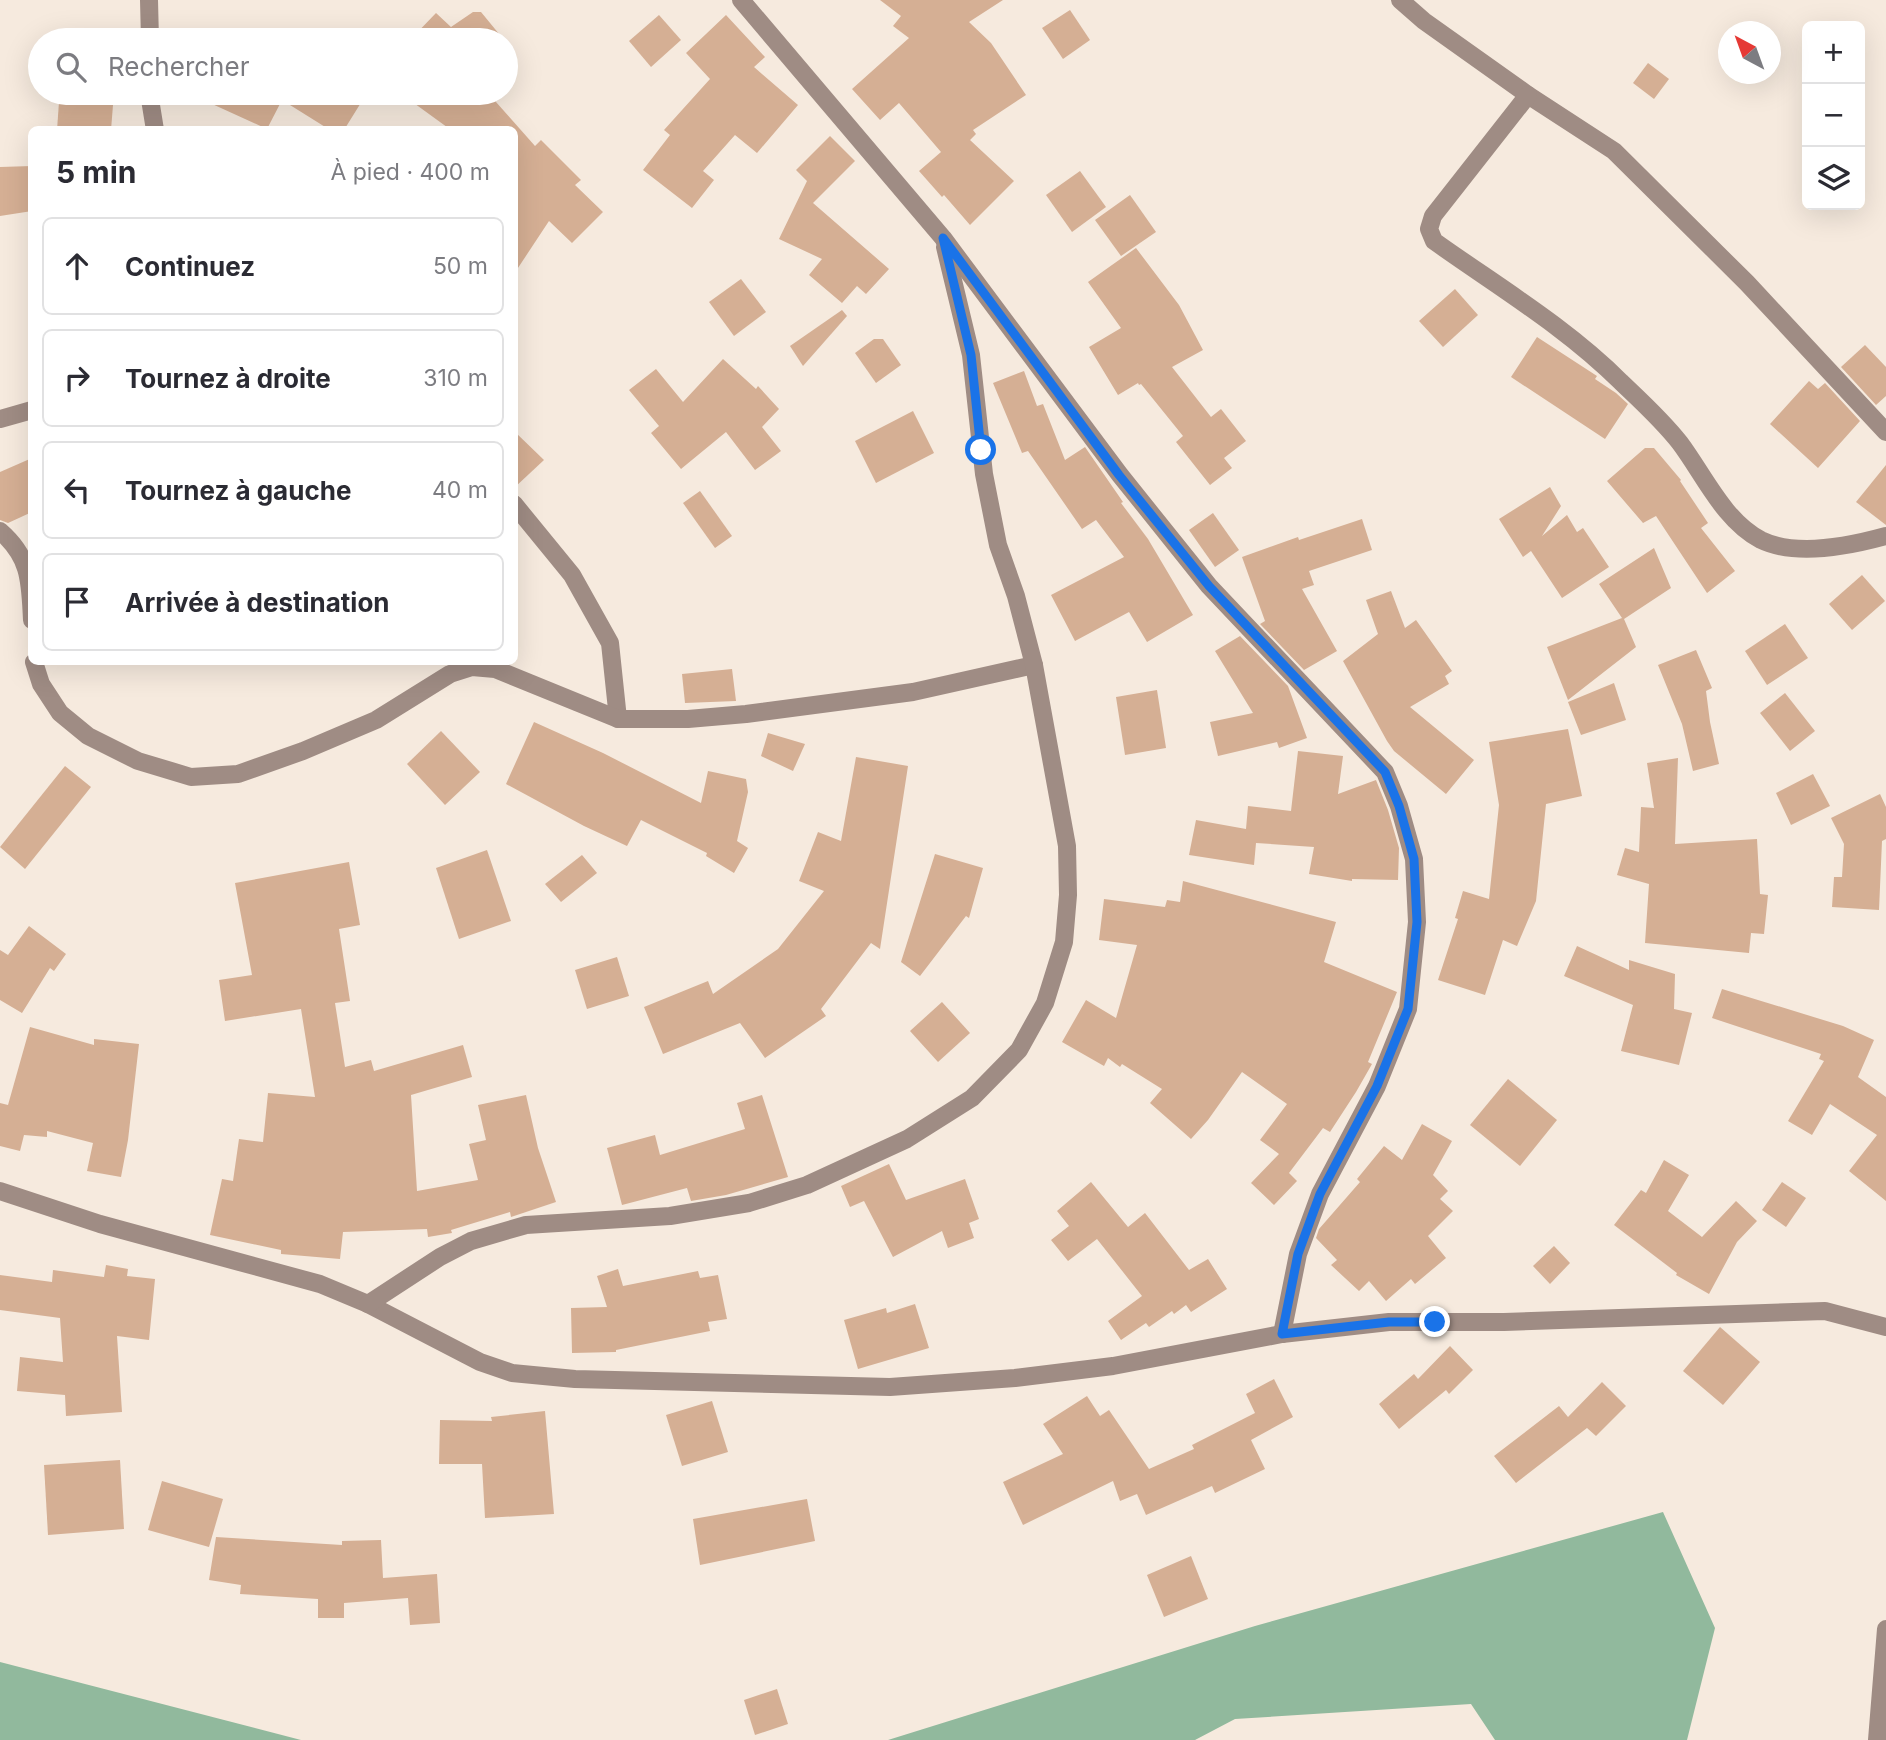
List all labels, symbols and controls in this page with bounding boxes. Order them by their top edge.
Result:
north arrow [1718,21,1781,84]
map controls [1802,21,1865,210]
button: + [1802,21,1865,84]
search box [28,28,518,105]
icon: search [52,48,90,86]
text: Rechercher [108,51,249,82]
button: − [1802,84,1865,147]
button: layers [1802,147,1865,210]
text: 5 min [56,154,136,190]
text: À pied · 400 m [330,158,490,186]
icon: ahead [58,247,96,285]
text: Continuez [125,251,255,282]
text: 50 m [433,252,488,280]
icon: right [58,359,96,397]
text: Tournez à droite [125,363,331,394]
text: 310 m [423,364,488,392]
route start [965,434,996,465]
icon: left [58,471,96,509]
text: Tournez à gauche [125,475,351,506]
text: 40 m [432,476,488,504]
icon: arrive [58,583,96,621]
text: Arrivée à destination [125,587,390,618]
route end [1419,1306,1450,1337]

